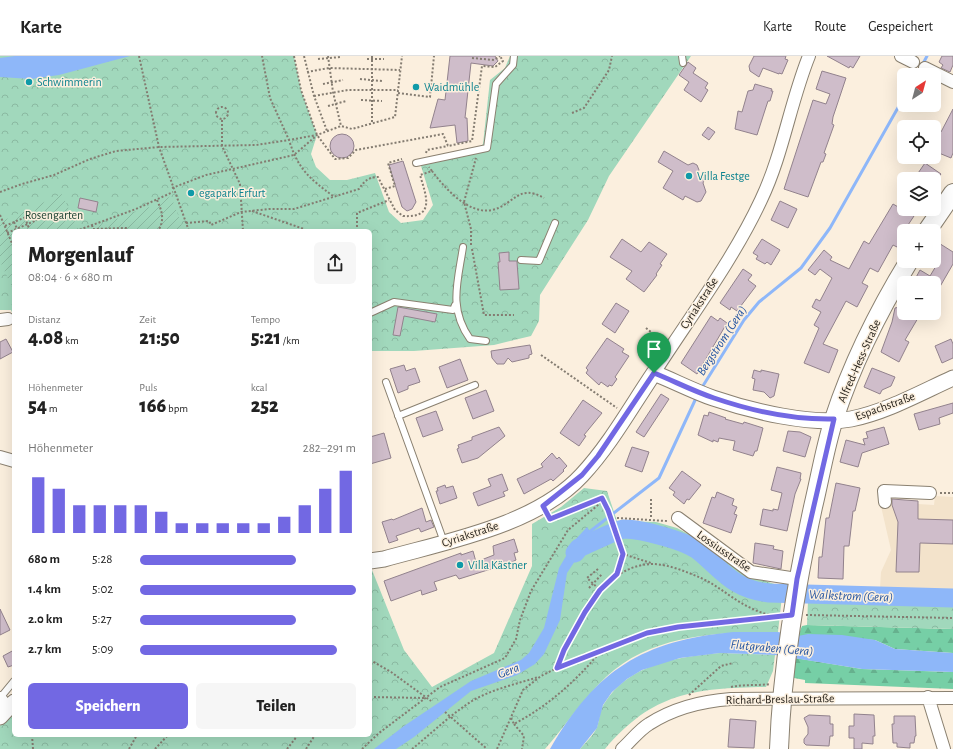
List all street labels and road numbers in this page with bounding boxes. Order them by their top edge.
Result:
street label: Cyriakstraße [678,275,721,331]
street label: Alfred-Hess-Straße [835,318,883,404]
street label: Espachstraße [854,390,916,422]
street label: Cyriakstraße [440,519,500,550]
street label: Lossiusstraße [695,528,753,574]
street label: Richard-Breslau-Straße [726,692,834,706]

